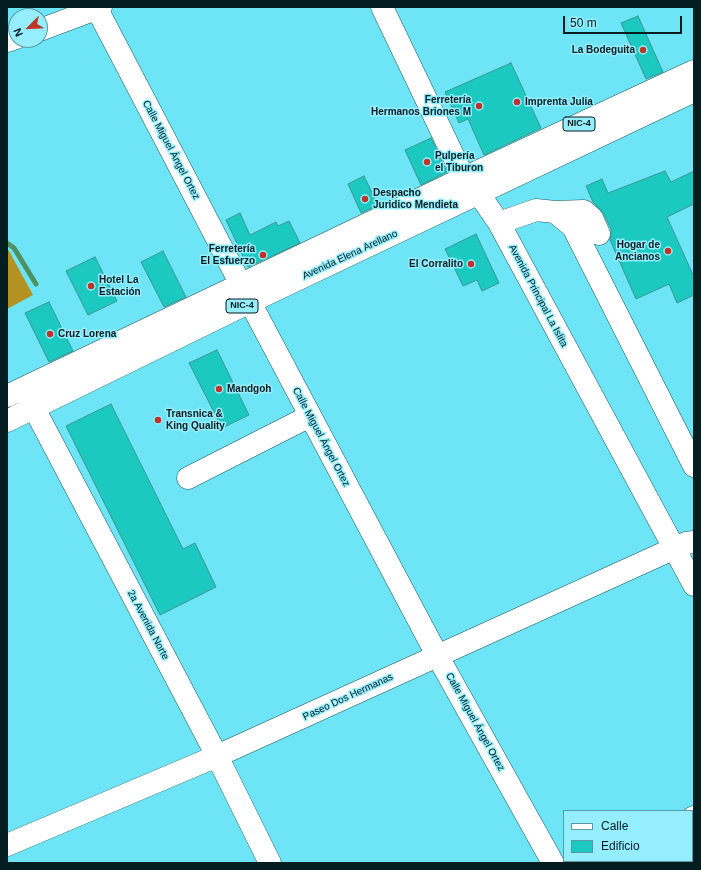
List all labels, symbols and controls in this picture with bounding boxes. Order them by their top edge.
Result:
north arrow [8,8,48,48]
scale bar [565,8,684,34]
text: 50 m [570,16,597,30]
text: N [11,26,25,39]
place label: La Bodeguita [572,44,635,56]
marker: La Bodeguita [638,45,648,55]
place label: Ferretería Hermanos Briones M [371,94,471,118]
place label: Imprenta Julia [525,96,593,108]
marker: Imprenta Julia [512,97,522,107]
street label: Calle Miguel Ángel Ortez [140,98,202,202]
marker: Ferretería Hermanos Briones M [474,101,484,111]
road number: NIC-4 [563,117,595,131]
place label: Pulpería el Tiburon [435,150,483,174]
marker: Pulpería el Tiburon [422,157,432,167]
place label: Despacho Juridico Mendieta [373,187,458,210]
marker: Despacho Juridico Mendieta [360,194,370,204]
street label: Avenida Elena Arellano [300,228,400,282]
place label: Hogar de Ancianos [615,239,660,262]
place label: Ferretería El Esfuerzo [201,243,255,266]
street label: Avenida Principal La Islita [506,243,570,349]
marker: Hogar de Ancianos [663,246,673,256]
marker: Ferretería El Esfuerzo [258,250,268,260]
place label: El Corralito [409,258,463,270]
marker: El Corralito [466,259,476,269]
place label: Hotel La Estación [99,274,141,298]
marker: Hotel La Estación [86,281,96,291]
road number: NIC-4 [226,299,258,313]
place label: Cruz Lorena [58,328,116,340]
marker: Cruz Lorena [45,329,55,339]
place label: Mandgoh [227,383,271,395]
marker: Mandgoh [214,384,224,394]
street label: Calle Miguel Ángel Ortez [290,385,352,489]
place label: Transnica & King Quality [166,408,225,432]
marker: Transnica & King Quality [153,415,163,425]
street label: 2a Avenida Norte [125,588,171,662]
street label: Paseo Dos Hermanas [301,671,395,723]
street label: Calle Miguel Ángel Ortez [443,671,507,773]
legend [563,810,693,862]
text: Calle [601,819,628,833]
text: Edificio [601,839,640,853]

